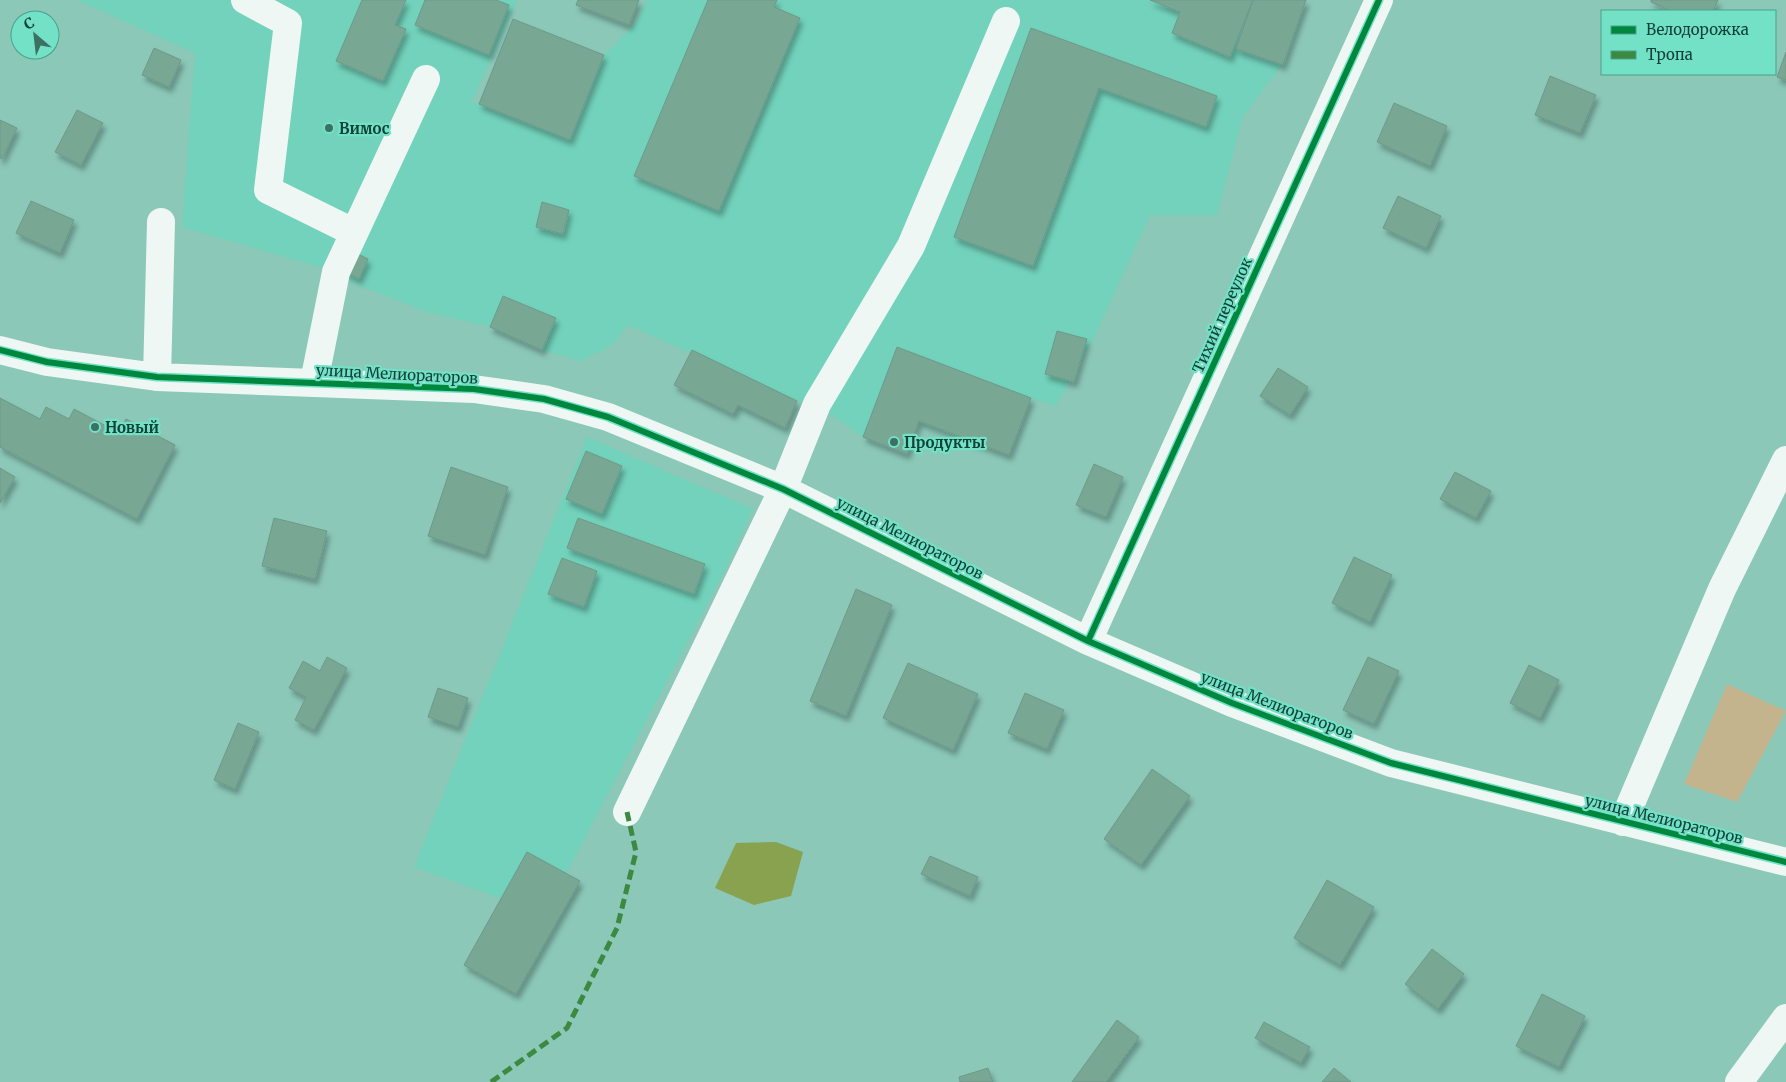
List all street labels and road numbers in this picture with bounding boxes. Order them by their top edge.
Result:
street label: Тихий переулок [1188,254,1256,376]
street label: улица Мелиораторов [316,360,479,388]
street label: улица Мелиораторов [833,493,987,583]
street label: улица Мелиораторов [1198,667,1356,743]
street label: улица Мелиораторов [1583,790,1745,848]

